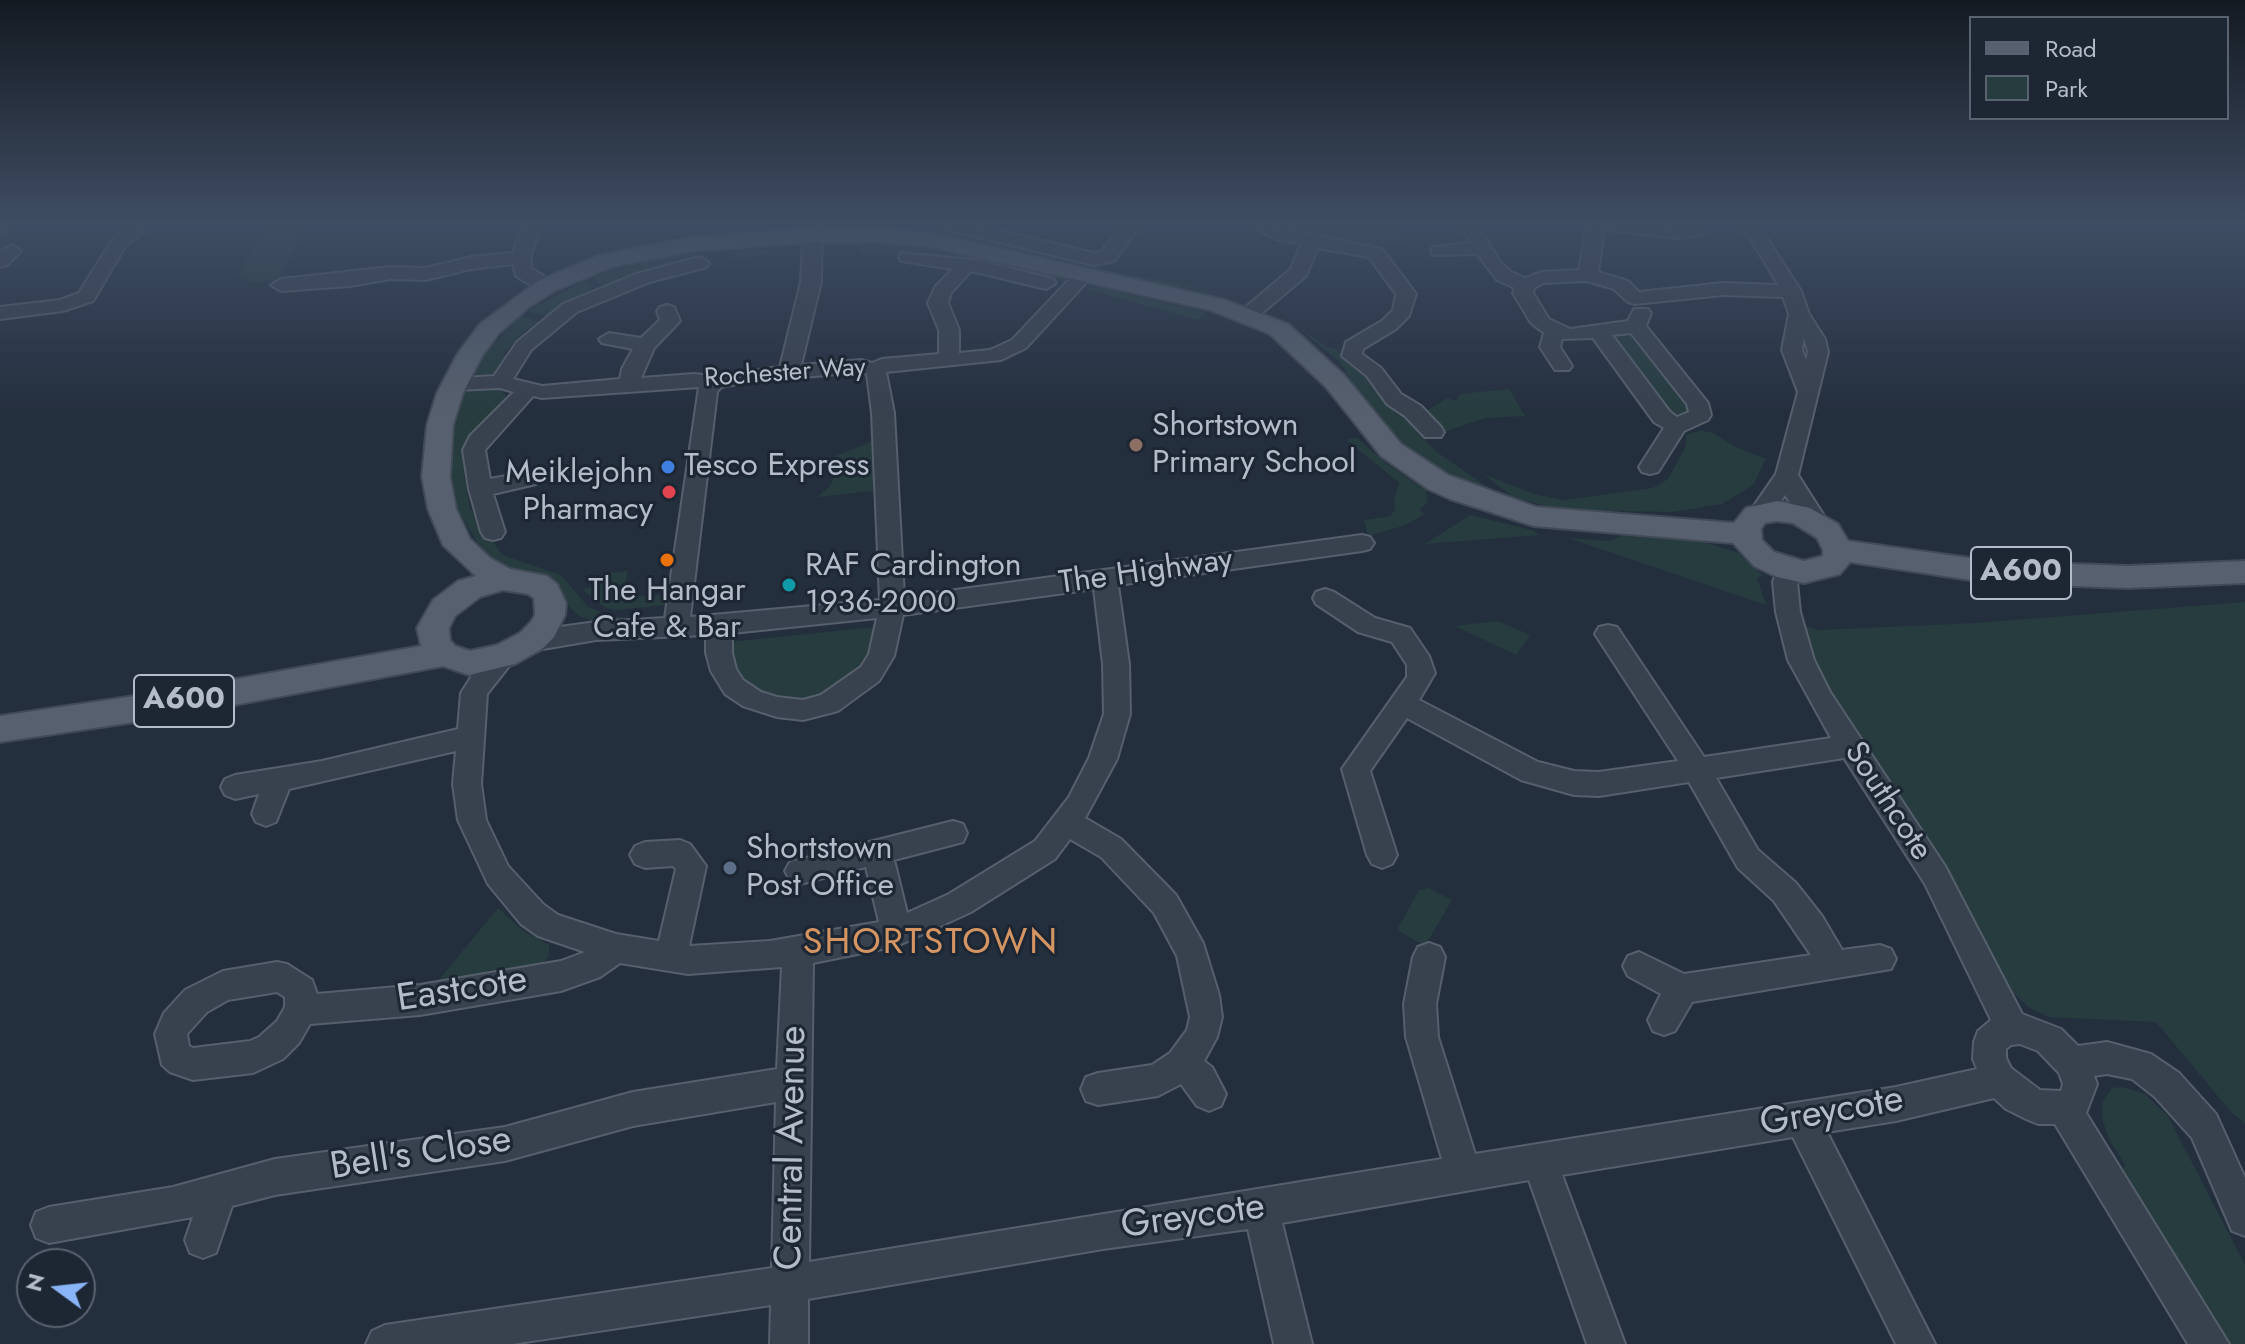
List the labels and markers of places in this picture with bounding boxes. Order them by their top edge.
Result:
place label: Shortstown Primary School [1152,408,1356,483]
marker: Shortstown Primary School [1127,436,1145,454]
place label: Tesco Express [684,448,869,486]
place label: Meiklejohn Pharmacy [505,455,653,530]
marker: Tesco Express [659,458,677,476]
marker: Meiklejohn Pharmacy [660,483,678,501]
place label: RAF Cardington 1936-2000 [805,548,1021,623]
marker: The Hangar Cafe & Bar [658,551,676,569]
place label: The Hangar Cafe & Bar [588,573,746,648]
marker: RAF Cardington 1936-2000 [780,576,798,594]
place label: Shortstown Post Office [746,831,894,906]
marker: Shortstown Post Office [721,859,739,877]

